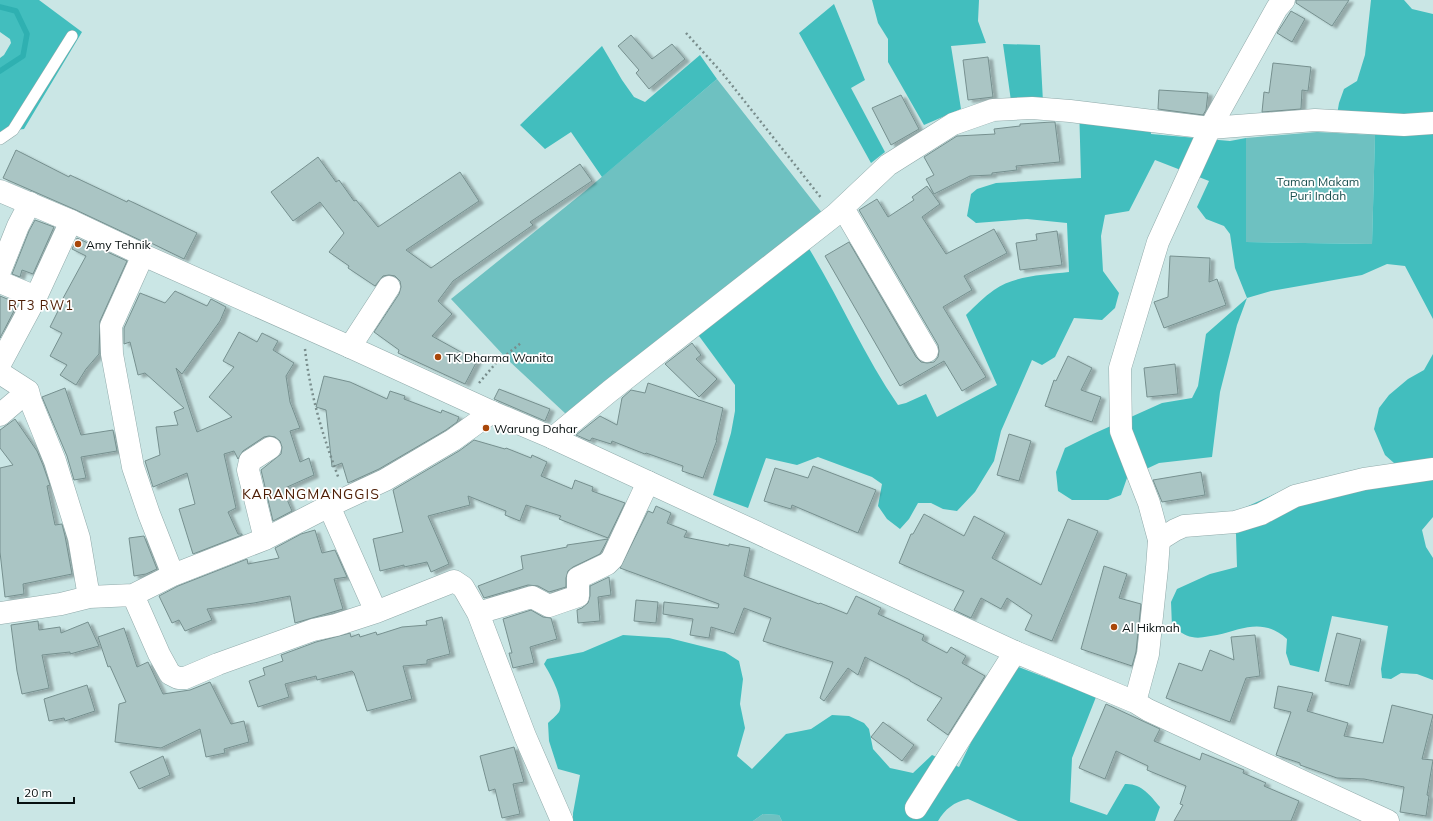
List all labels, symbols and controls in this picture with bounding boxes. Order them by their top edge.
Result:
park label: Taman Makam Puri Indah [1277,174,1359,203]
place label: Amy Tehnik [86,237,152,252]
marker: Amy Tehnik [73,239,83,249]
district label: RT3 RW1 [8,297,74,313]
place label: TK Dharma Wanita [446,350,554,365]
marker: TK Dharma Wanita [433,352,443,362]
place label: Warung Dahar [494,421,578,436]
marker: Warung Dahar [481,423,491,433]
district label: KARANGMANGGIS [242,485,380,503]
place label: Al Hikmah [1122,620,1180,635]
marker: Al Hikmah [1109,622,1119,632]
scale bar [18,779,74,805]
text: 20 m [24,785,52,800]

